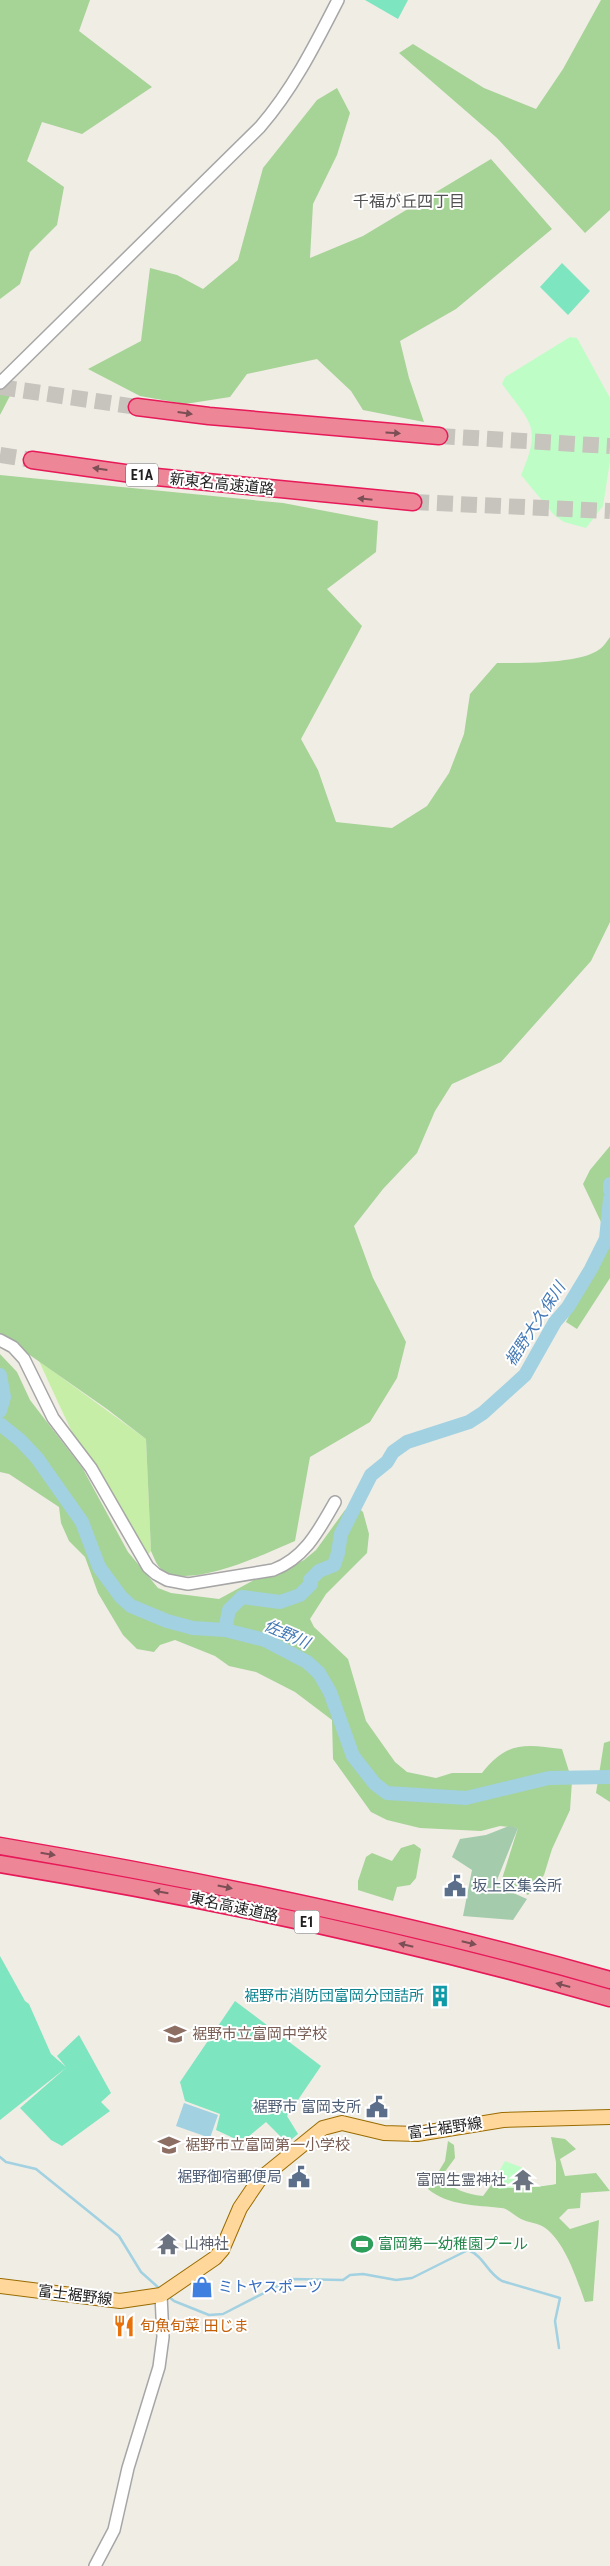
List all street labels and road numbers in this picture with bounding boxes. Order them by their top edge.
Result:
road number: E1A [126,464,158,486]
street label: 新東名高速道路 [169,470,275,498]
street label: 東名高速道路 [188,1889,280,1925]
road number: E1 [294,1910,320,1934]
street label: 富士裾野線 [407,2114,483,2142]
street label: 富士裾野線 [37,2281,113,2309]

